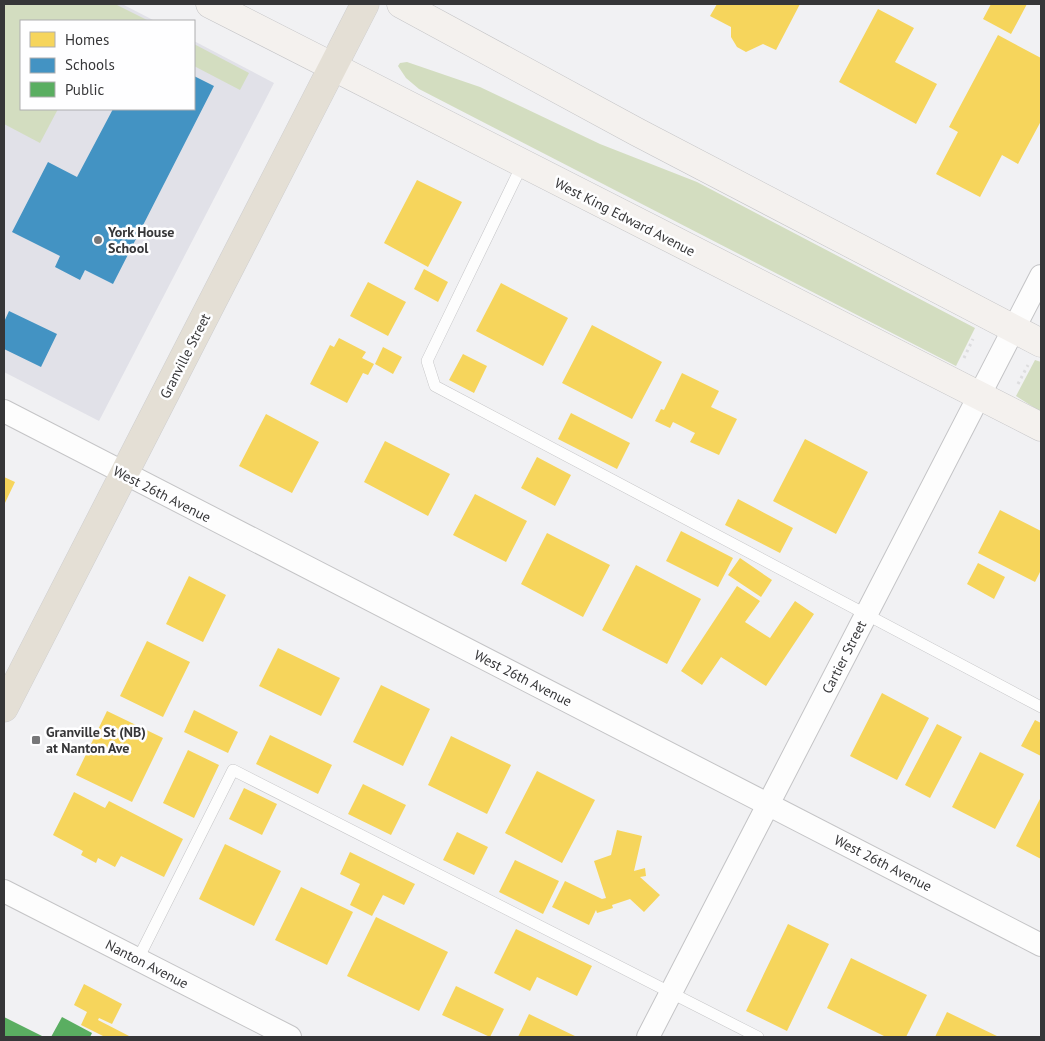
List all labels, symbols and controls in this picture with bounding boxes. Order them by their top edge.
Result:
legend [20,20,195,110]
text: Homes [65,30,109,49]
text: Schools [65,55,115,74]
text: Public [65,80,104,99]
street label: West King Edward Avenue [552,174,698,260]
place label: York House School [107,223,174,257]
marker: York House School [92,234,104,246]
street label: Granville Street [156,310,214,402]
street label: West 26th Avenue [110,462,214,526]
street label: Cartier Street [818,617,870,697]
street label: West 26th Avenue [471,646,575,710]
place label: Granville St (NB) at Nanton Ave [46,723,146,757]
marker: Granville St (NB) at Nanton Ave [30,734,42,746]
street label: West 26th Avenue [831,831,935,895]
street label: Nanton Avenue [102,935,192,993]

